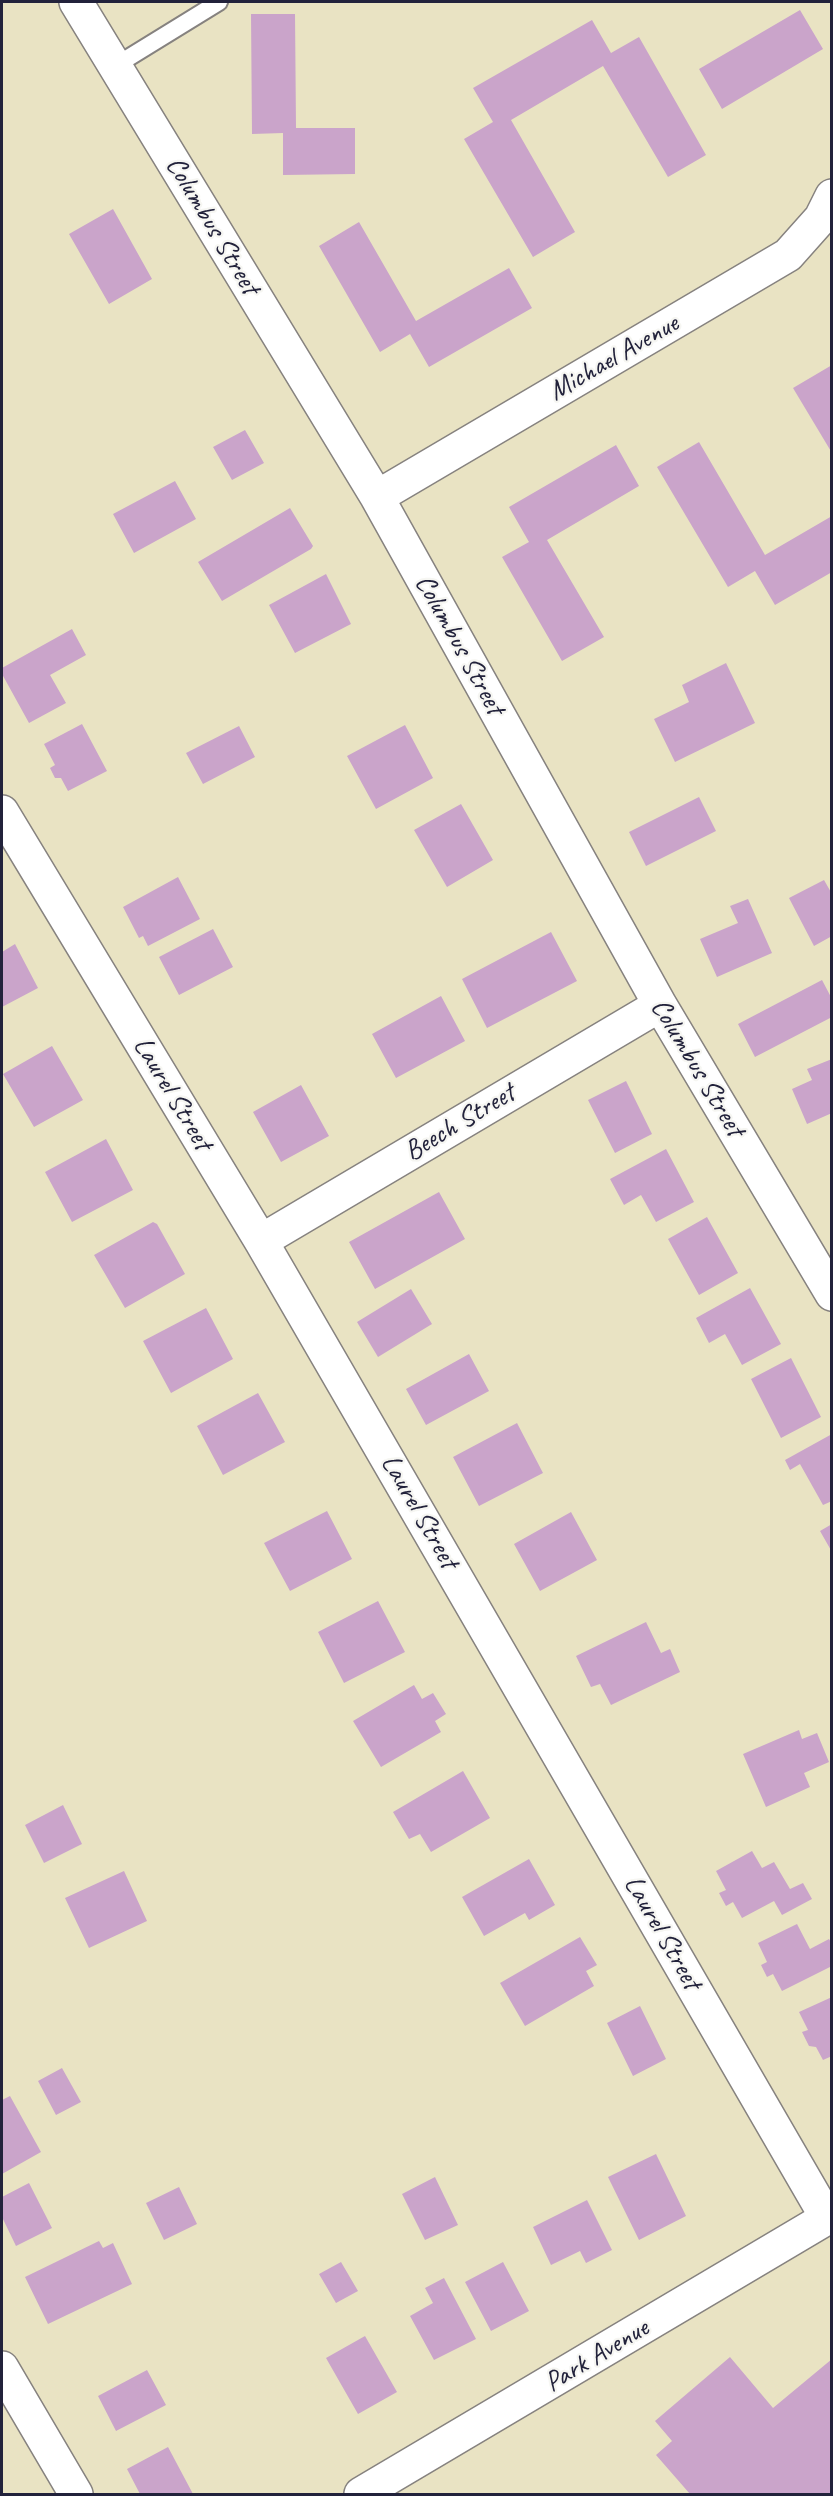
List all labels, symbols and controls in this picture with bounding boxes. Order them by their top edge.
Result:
street label: Columbus Street [158,151,266,301]
street label: Michael Avenue [543,307,685,409]
street label: Columbus Street [407,569,511,721]
street label: Columbus Street [643,993,751,1143]
street label: Laurel Street [125,1031,219,1157]
street label: Beech Street [399,1077,521,1169]
street label: Laurel Street [373,1449,465,1575]
street label: Laurel Street [616,1870,708,1996]
street label: Park Avenue [539,2312,655,2400]

